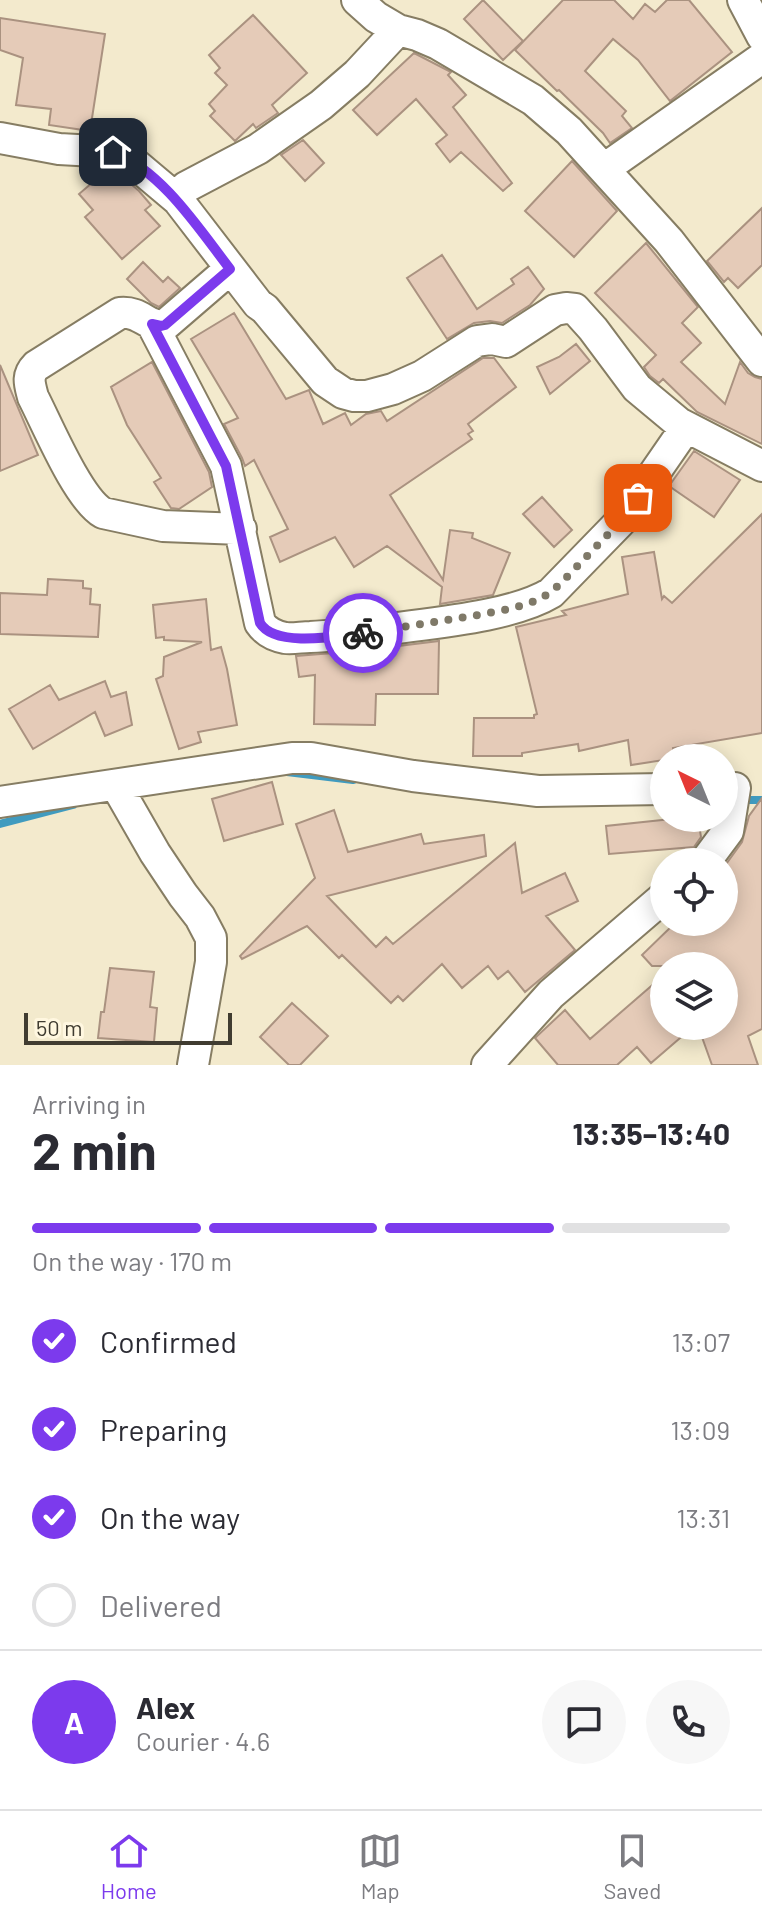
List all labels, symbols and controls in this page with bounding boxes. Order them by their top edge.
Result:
pin [79,118,147,186]
icon: home [91,130,135,174]
pin [604,464,672,532]
icon: bag [616,476,660,520]
courier [323,593,403,673]
icon: bike [341,611,385,655]
north arrow [650,744,738,832]
map controls [650,744,738,1040]
button: locate [650,848,738,936]
button: layers [650,952,738,1040]
scale bar [24,1009,232,1045]
text: 50 m [36,1014,82,1040]
text: Arriving in [32,1088,146,1119]
text: 13:35–13:40 [573,1115,730,1151]
text: 2 min [32,1118,157,1180]
text: On the way · 170 m [32,1245,232,1276]
icon: check [32,1319,76,1363]
text: Confirmed [100,1323,237,1359]
text: 13:07 [672,1326,730,1357]
icon: check [32,1407,76,1451]
text: Preparing [100,1411,227,1447]
text: 13:09 [670,1414,730,1445]
icon: check [32,1495,76,1539]
text: On the way [100,1499,240,1535]
text: 13:31 [676,1502,730,1533]
text: Delivered [100,1587,222,1623]
button: chat [542,1680,626,1764]
button: phone [646,1680,730,1764]
text: Alex [136,1689,195,1725]
text: A [64,1704,84,1740]
text: Courier · 4.6 [136,1725,270,1756]
tab: Home [101,1829,157,1903]
tab: Map [358,1829,402,1903]
tab: Saved [604,1829,661,1903]

